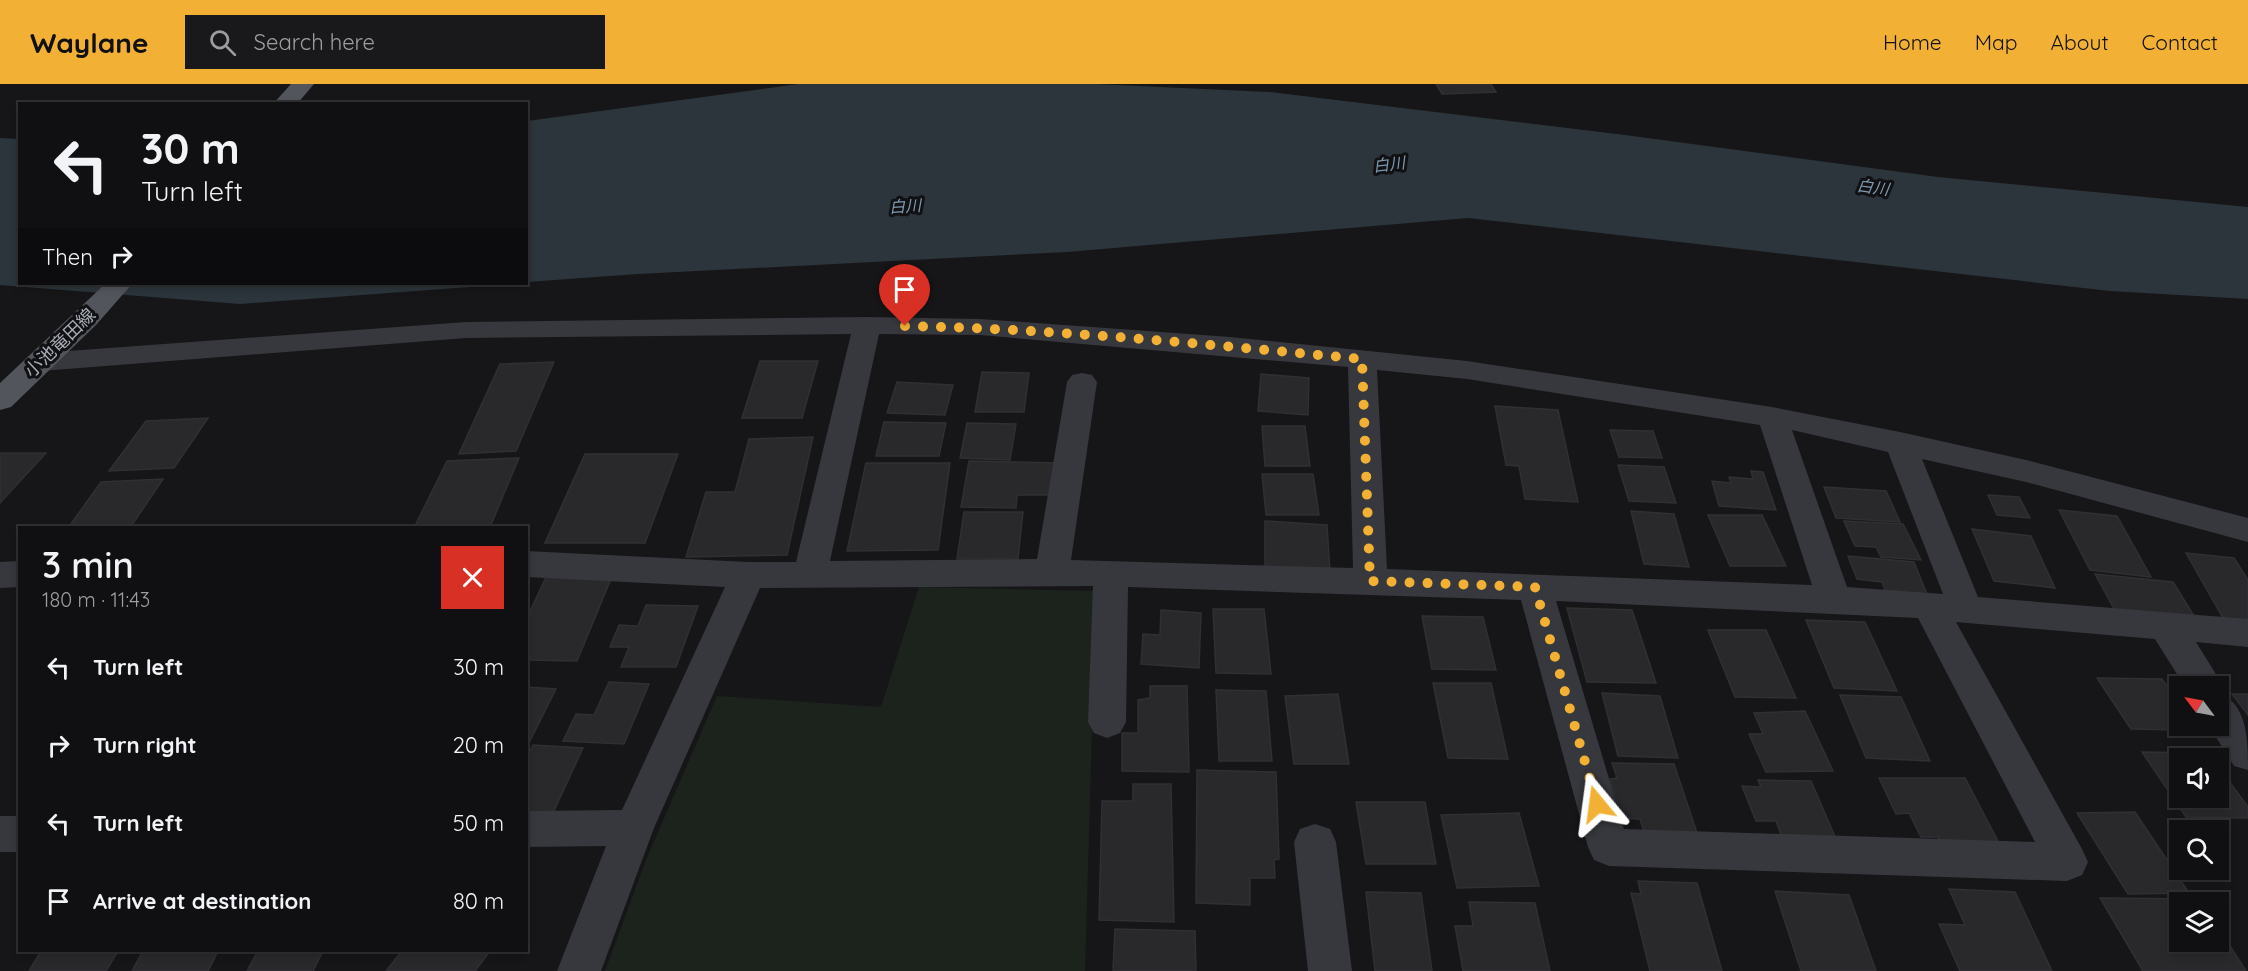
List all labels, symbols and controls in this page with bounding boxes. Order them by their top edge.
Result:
search box [185,15,605,69]
text: Waylane [30,25,149,60]
icon: search [206,26,239,59]
text: Search here [254,28,375,56]
text: Home [1883,29,1942,55]
text: Map [1975,29,2018,55]
text: About [2051,29,2109,55]
text: Contact [2142,29,2218,55]
text: 30 m [141,122,240,175]
icon: left [42,126,120,204]
water label: 白川 [1372,152,1408,176]
text: Turn left [141,174,243,208]
water label: 白川 [1856,175,1892,199]
water label: 白川 [888,195,924,217]
icon: right [105,240,138,273]
text: Then [42,243,93,271]
pin [879,264,930,326]
icon: arrive [888,273,921,306]
street label: 小池竜田線 [19,303,100,382]
text: 3 min [42,542,134,587]
button: close [441,546,504,609]
text: 180 m · 11:43 [42,587,150,612]
icon: left [42,651,75,684]
text: Turn left [93,653,183,681]
text: 30 m [453,653,504,681]
north arrow [2169,676,2229,736]
map controls [2169,676,2229,952]
icon: right [42,729,75,762]
text: Turn right [93,731,197,759]
text: 20 m [453,731,504,759]
button: sound [2169,748,2229,808]
position arrow [1565,772,1629,836]
icon: left [42,807,75,840]
text: Turn left [93,809,183,837]
text: 50 m [453,809,504,837]
button: search [2169,820,2229,880]
icon: arrive [42,885,75,918]
text: Arrive at destination [93,887,311,915]
text: 80 m [453,887,504,915]
button: layers [2169,892,2229,952]

